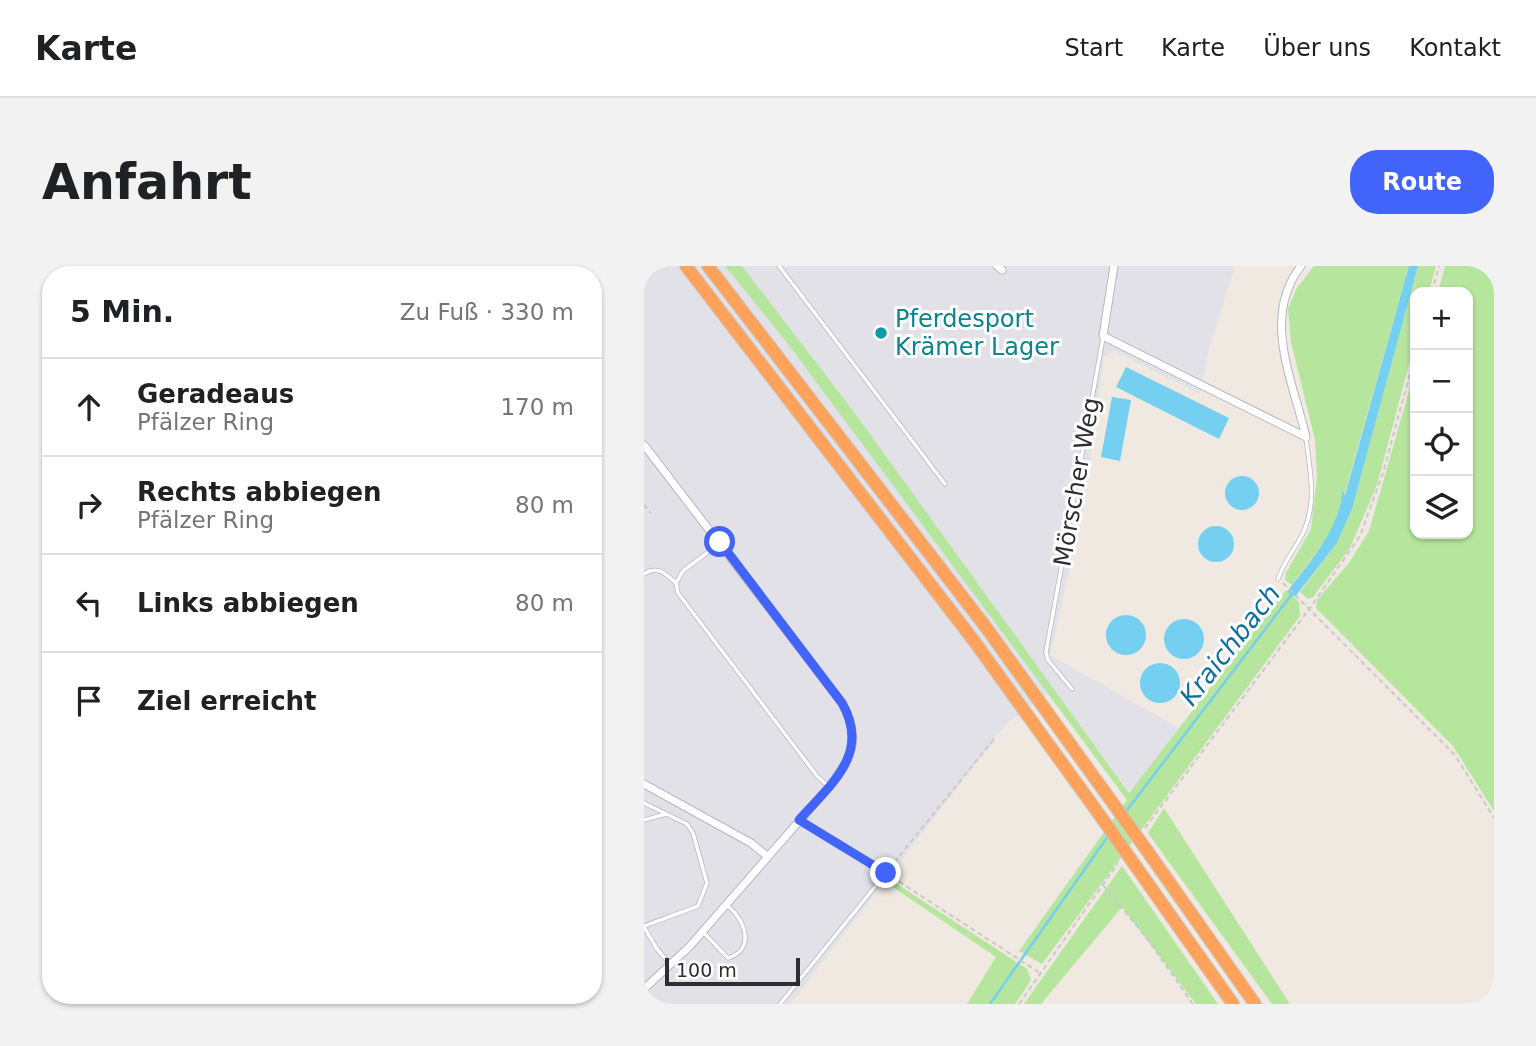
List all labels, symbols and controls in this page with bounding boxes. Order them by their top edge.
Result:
text: Karte [35,29,137,68]
text: Start [1064,34,1123,62]
text: Karte [1161,34,1225,62]
text: Über uns [1263,34,1371,62]
text: Kontakt [1409,34,1501,62]
button: Route [1350,150,1494,214]
text: Anfahrt [42,154,252,211]
map controls [1410,287,1473,539]
button: + [1410,287,1473,350]
text: 5 Min. [70,294,174,329]
text: Zu Fuß · 330 m [400,299,574,325]
place label: Pferdesport Krämer Lager [895,305,1059,361]
marker: Pferdesport Krämer Lager [873,325,889,341]
button: − [1410,350,1473,413]
text: Geradeaus [137,379,294,409]
icon: ahead [70,388,108,426]
text: 170 m [500,394,574,420]
street label: Mörscher Weg [1048,395,1106,569]
text: Pfälzer Ring [137,409,274,435]
button: locate [1410,413,1473,476]
button: layers [1410,476,1473,539]
text: Rechts abbiegen [137,477,382,507]
icon: right [70,486,108,524]
text: 80 m [515,492,574,518]
text: Pfälzer Ring [137,507,274,533]
route start [704,526,735,557]
water label: Kraichbach [1174,579,1286,711]
icon: left [70,584,108,622]
text: Links abbiegen [137,588,359,618]
text: 80 m [515,590,574,616]
icon: arrive [70,682,108,720]
text: Ziel erreicht [137,686,317,716]
route end [870,857,901,888]
scale bar [665,955,800,987]
text: 100 m [676,959,737,981]

